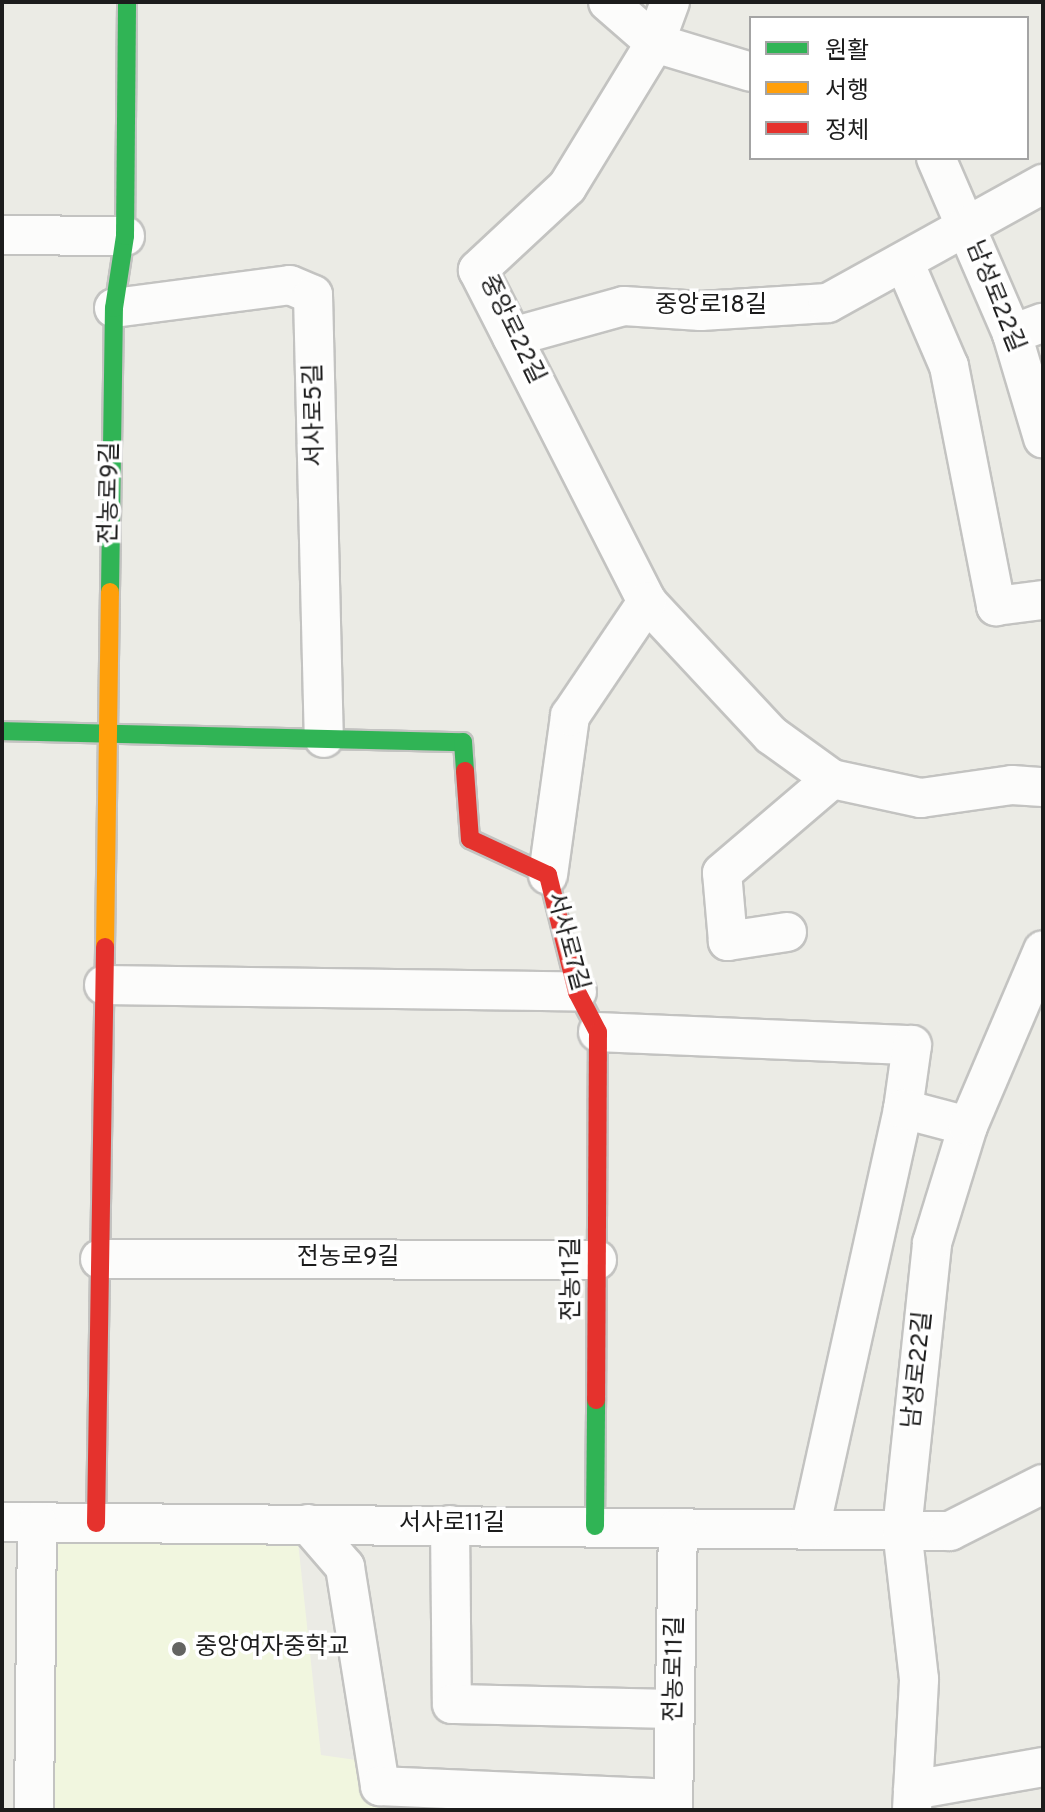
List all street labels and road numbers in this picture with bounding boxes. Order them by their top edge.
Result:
street label: 남성로22길 [959,237,1029,357]
street label: 중앙로22길 [472,271,550,389]
street label: 중앙로18길 [655,293,767,321]
street label: 서사로5길 [301,363,331,467]
street label: 전농로9길 [96,441,126,545]
street label: 서사로7길 [539,890,593,994]
street label: 전농11길 [559,1237,587,1321]
street label: 전농로9길 [297,1245,399,1273]
street label: 남성로22길 [899,1310,939,1430]
street label: 서사로11길 [399,1511,505,1539]
street label: 전농로11길 [661,1616,691,1722]

